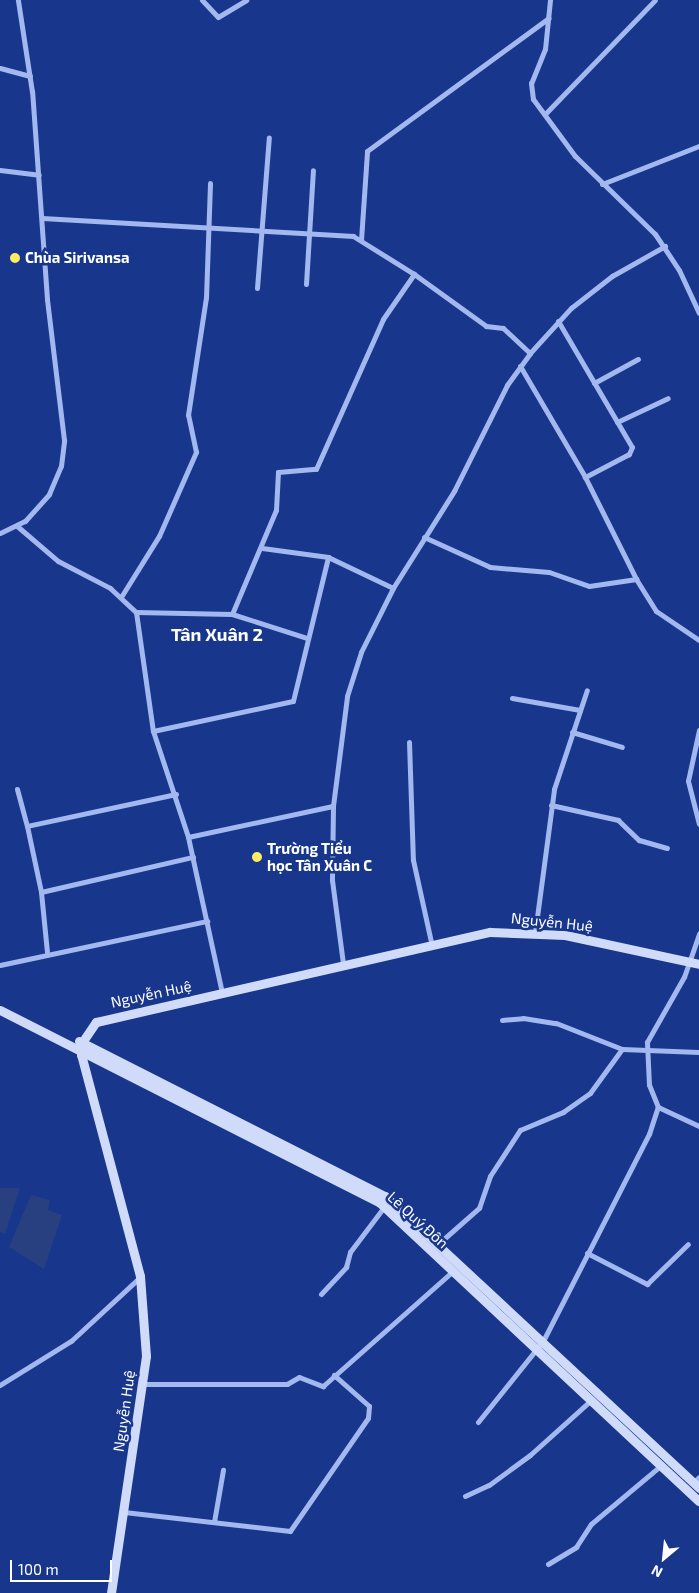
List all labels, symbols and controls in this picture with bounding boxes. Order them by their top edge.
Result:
place label: Chùa Sirivansa [25,249,129,267]
marker: Chùa Sirivansa [9,252,21,264]
district label: Tân Xuân 2 [171,623,263,645]
place label: Trường Tiểu học Tân Xuân C [267,839,372,874]
marker: Trường Tiểu học Tân Xuân C [251,851,263,863]
street label: Nguyễn Huệ [510,909,594,935]
street label: Nguyễn Huệ [109,977,193,1011]
street label: Lê Quý Đôn [384,1188,452,1252]
street label: Nguyễn Huệ [109,1369,139,1453]
north arrow [639,1533,689,1583]
scale bar [12,1550,115,1582]
text: 100 m [18,1560,59,1578]
text: N [648,1562,665,1582]

